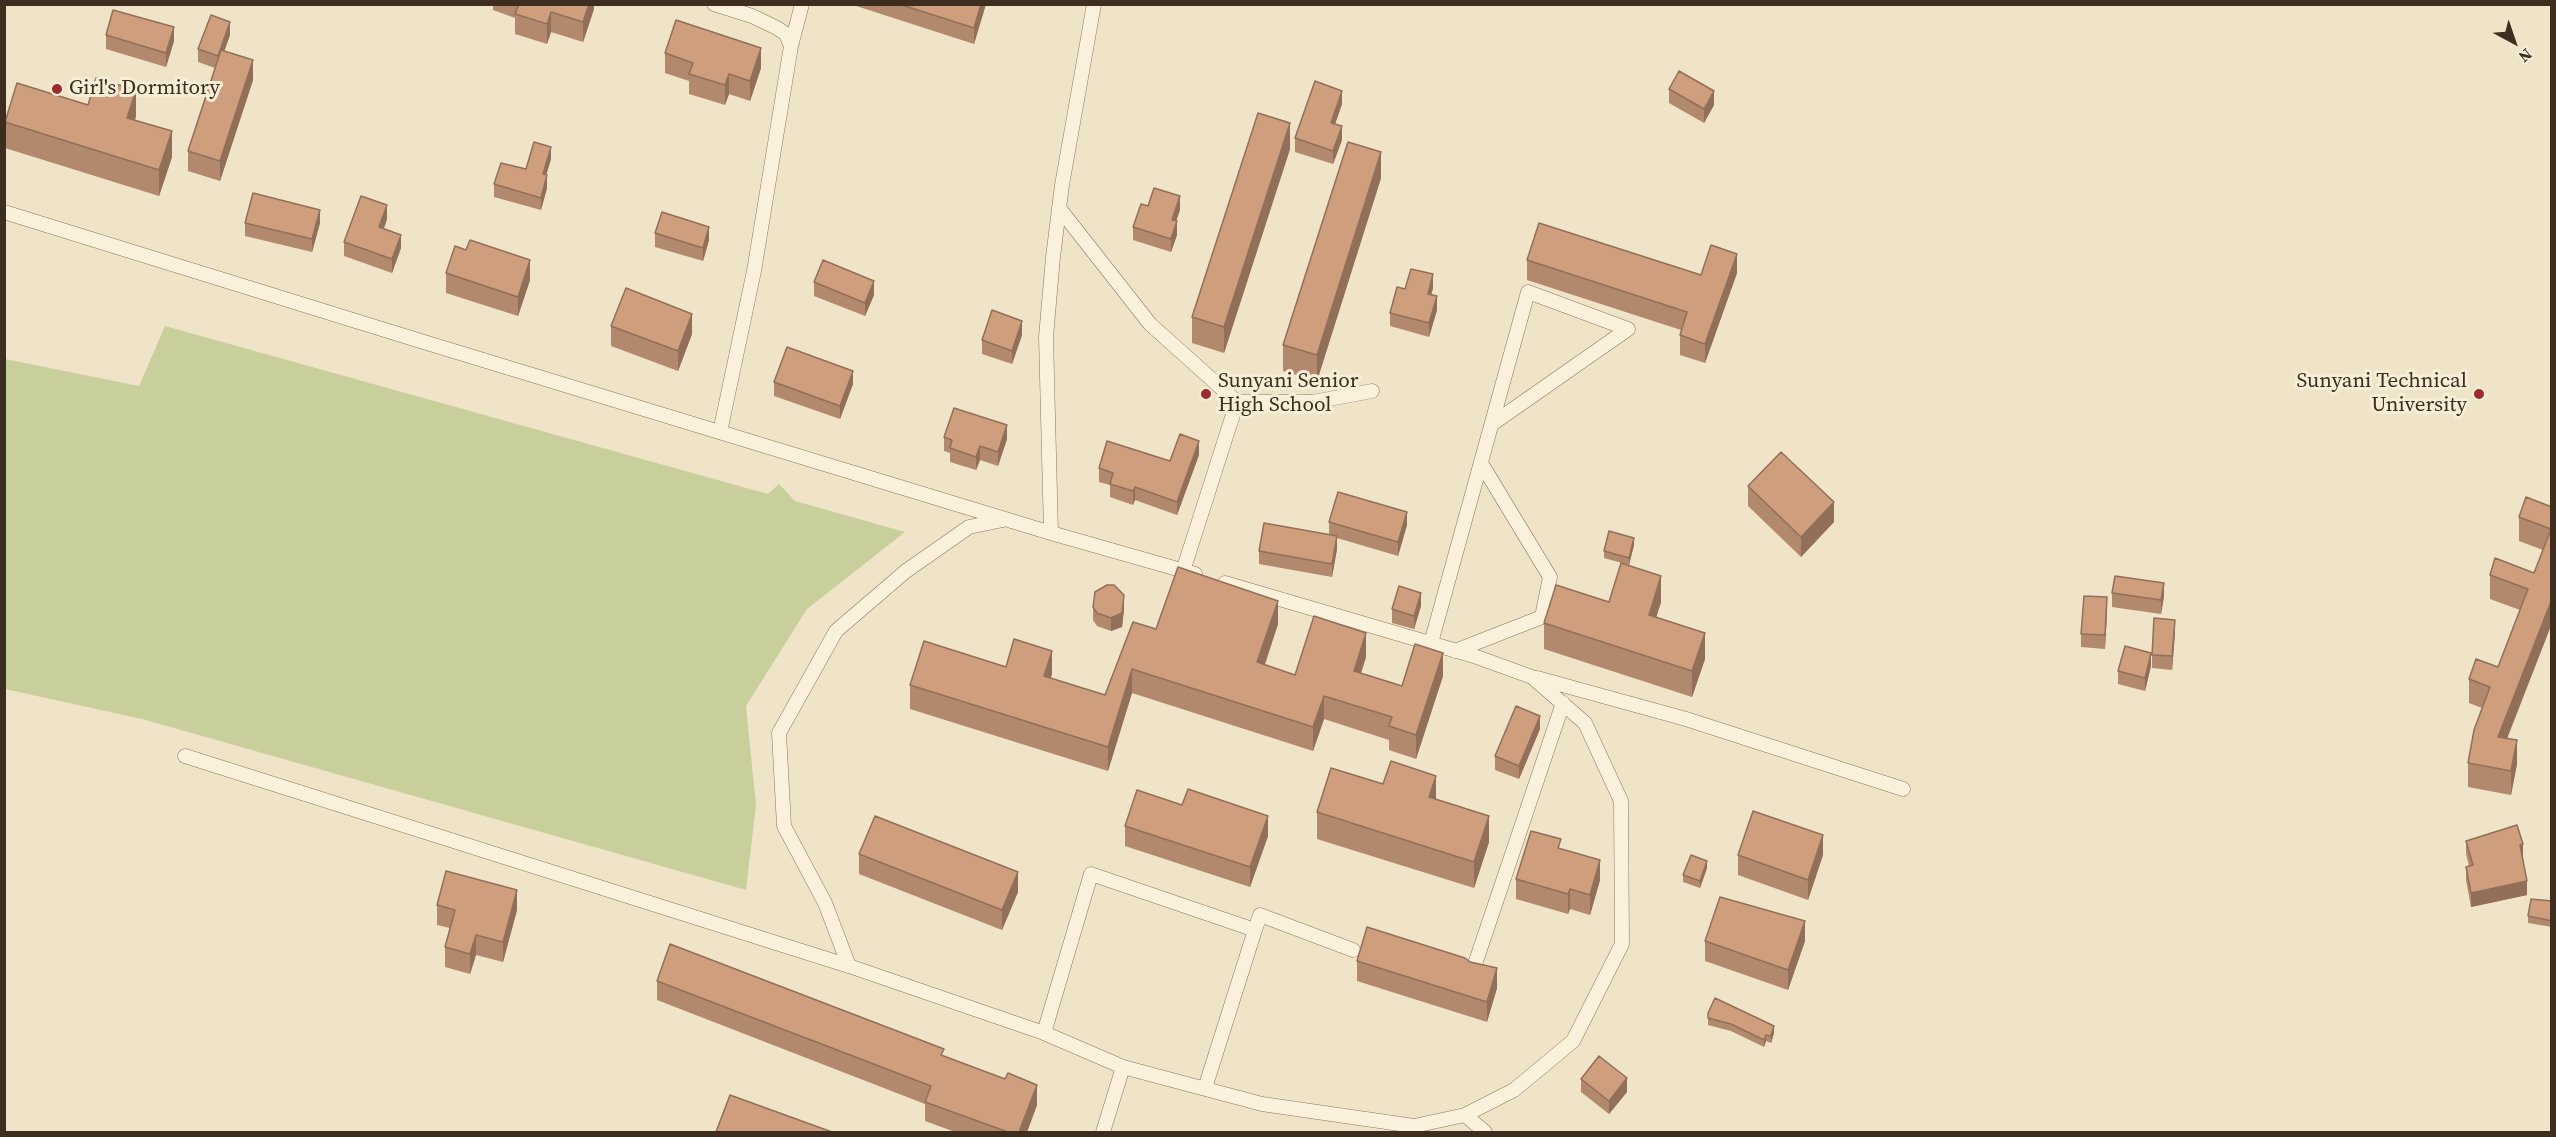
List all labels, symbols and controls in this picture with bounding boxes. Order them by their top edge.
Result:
north arrow [2484,12,2544,72]
text: N [2514,44,2537,68]
place label: Girl's Dormitory [69,76,220,102]
marker: Girl's Dormitory [50,82,64,96]
place label: Sunyani Senior High School [1218,369,1359,419]
place label: Sunyani Technical University [2297,369,2467,419]
marker: Sunyani Senior High School [1199,387,1213,401]
marker: Sunyani Technical University [2472,387,2486,401]

